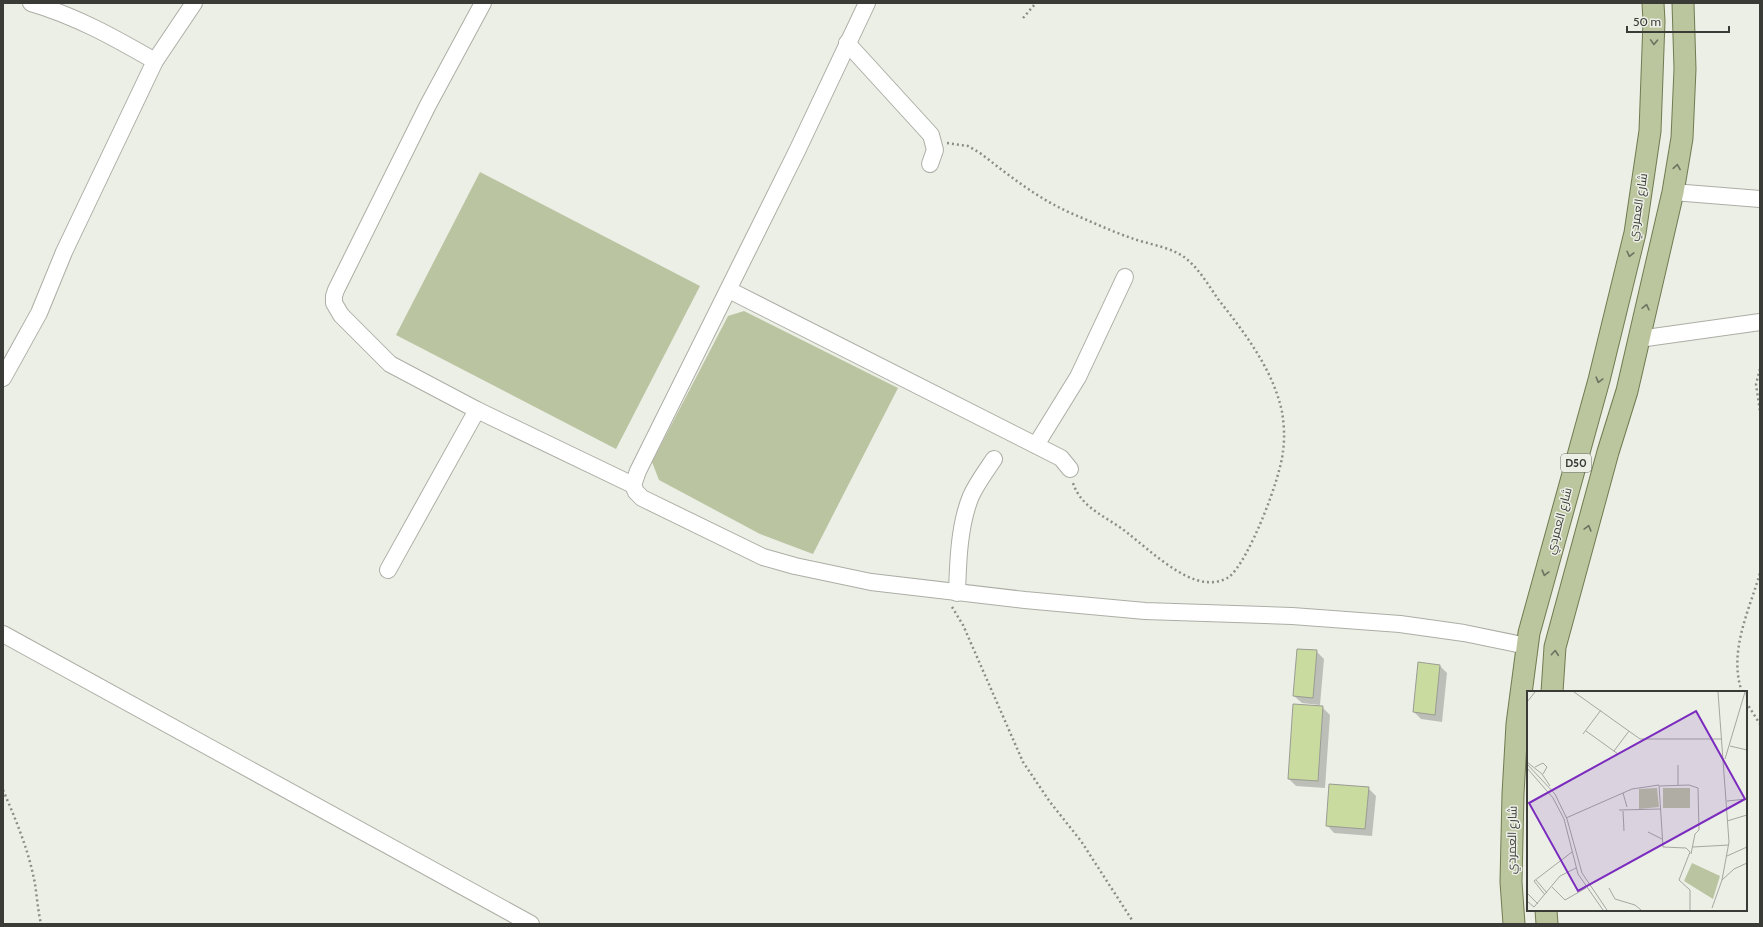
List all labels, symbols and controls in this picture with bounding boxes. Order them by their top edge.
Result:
scale bar [1627,8,1729,34]
text: 50 m [1633,14,1661,29]
one-way arrow [1650,39,1658,45]
one-way arrow [1672,164,1681,170]
street label: شارع العمردي [1625,172,1653,242]
one-way arrow [1626,250,1635,257]
one-way arrow [1642,304,1650,310]
one-way arrow [1595,377,1604,384]
road number: D50 [1561,454,1591,472]
street label: شارع العمردي [1542,486,1578,557]
one-way arrow [1584,524,1592,531]
one-way arrow [1541,569,1550,576]
one-way arrow [1550,650,1559,656]
inset map [1527,691,1747,911]
street label: شارع العمردي [1503,806,1523,874]

